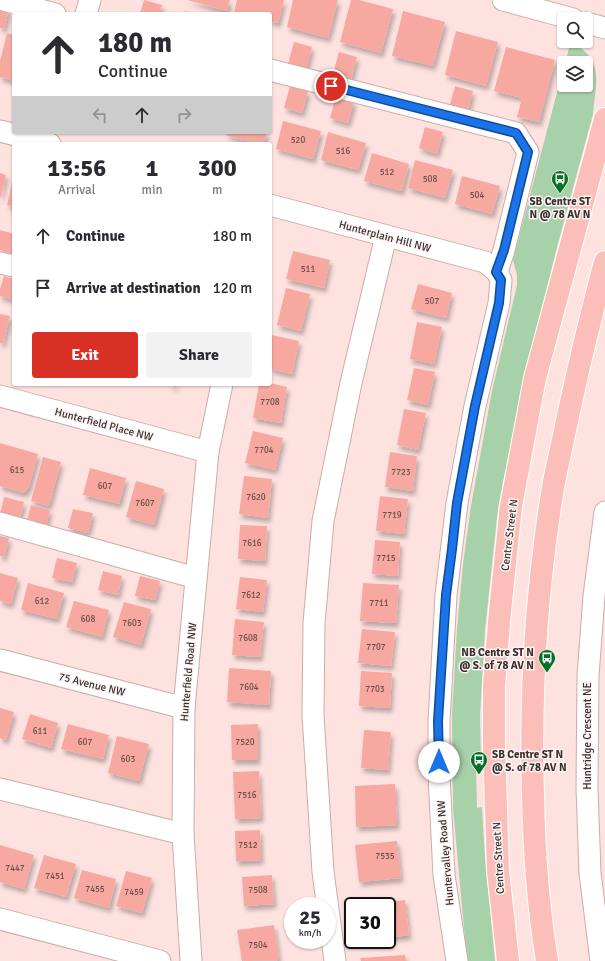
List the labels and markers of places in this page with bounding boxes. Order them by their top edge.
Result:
pin [314,69,348,103]
bus stop icon: SB Centre ST N @ 78 AV N [550,169,570,194]
place label: SB Centre ST N @ 78 AV N [529,195,591,221]
place label: NB Centre ST N @ S. of 78 AV N [459,646,534,672]
bus stop icon: NB Centre ST N @ S. of 78 AV N [537,648,557,673]
place label: SB Centre ST N @ S. of 78 AV N [492,748,567,774]
bus stop icon: SB Centre ST N @ S. of 78 AV N [469,750,489,775]

